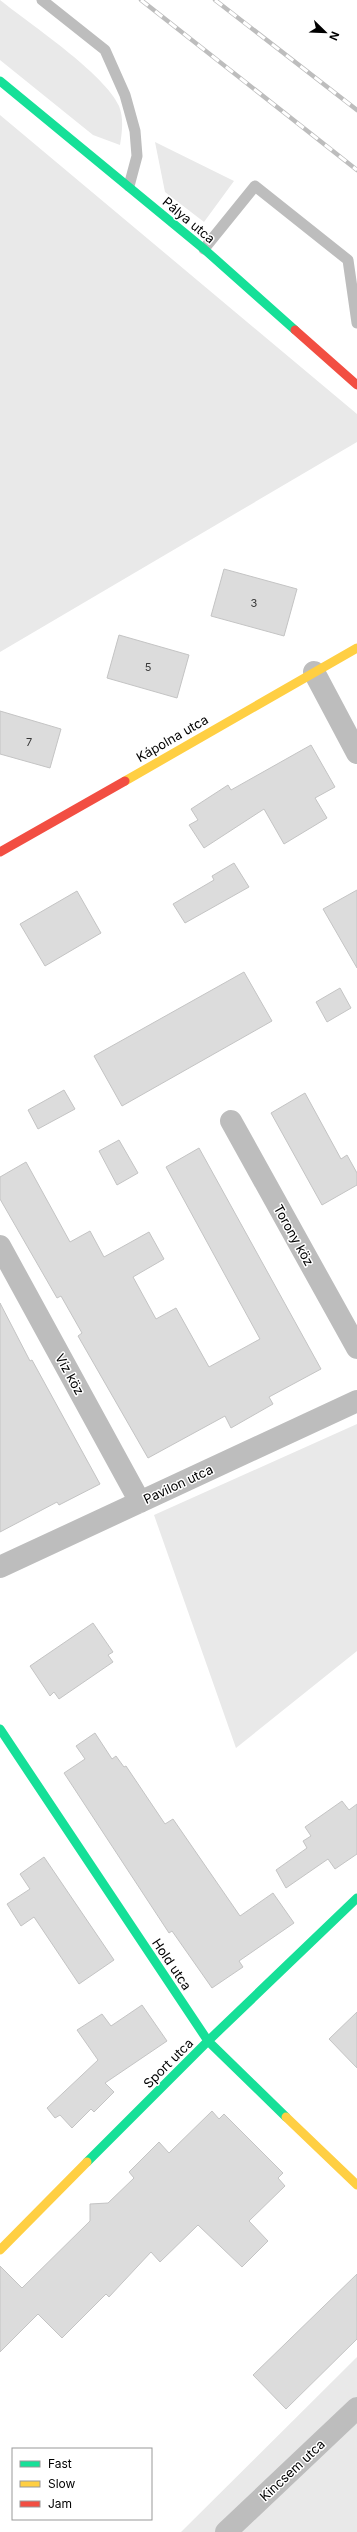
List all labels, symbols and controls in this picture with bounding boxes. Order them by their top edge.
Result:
north arrow [305,12,345,52]
text: N [326,29,342,43]
street label: Pálya utca [159,193,219,247]
house number: 3 [251,596,258,610]
house number: 5 [145,660,152,674]
street label: Kápolna utca [133,711,211,765]
house number: 7 [26,735,32,749]
street label: Torony köz [271,1202,317,1268]
street label: Víz köz [52,1351,88,1397]
street label: Pavilon utca [141,1461,215,1507]
street label: Hold utca [149,1935,195,1993]
street label: Sport utca [140,2035,196,2091]
street label: Kincsem utca [256,2436,328,2504]
legend [12,2448,152,2520]
text: Fast [48,2456,72,2471]
text: Slow [48,2476,76,2491]
text: Jam [48,2496,72,2511]

